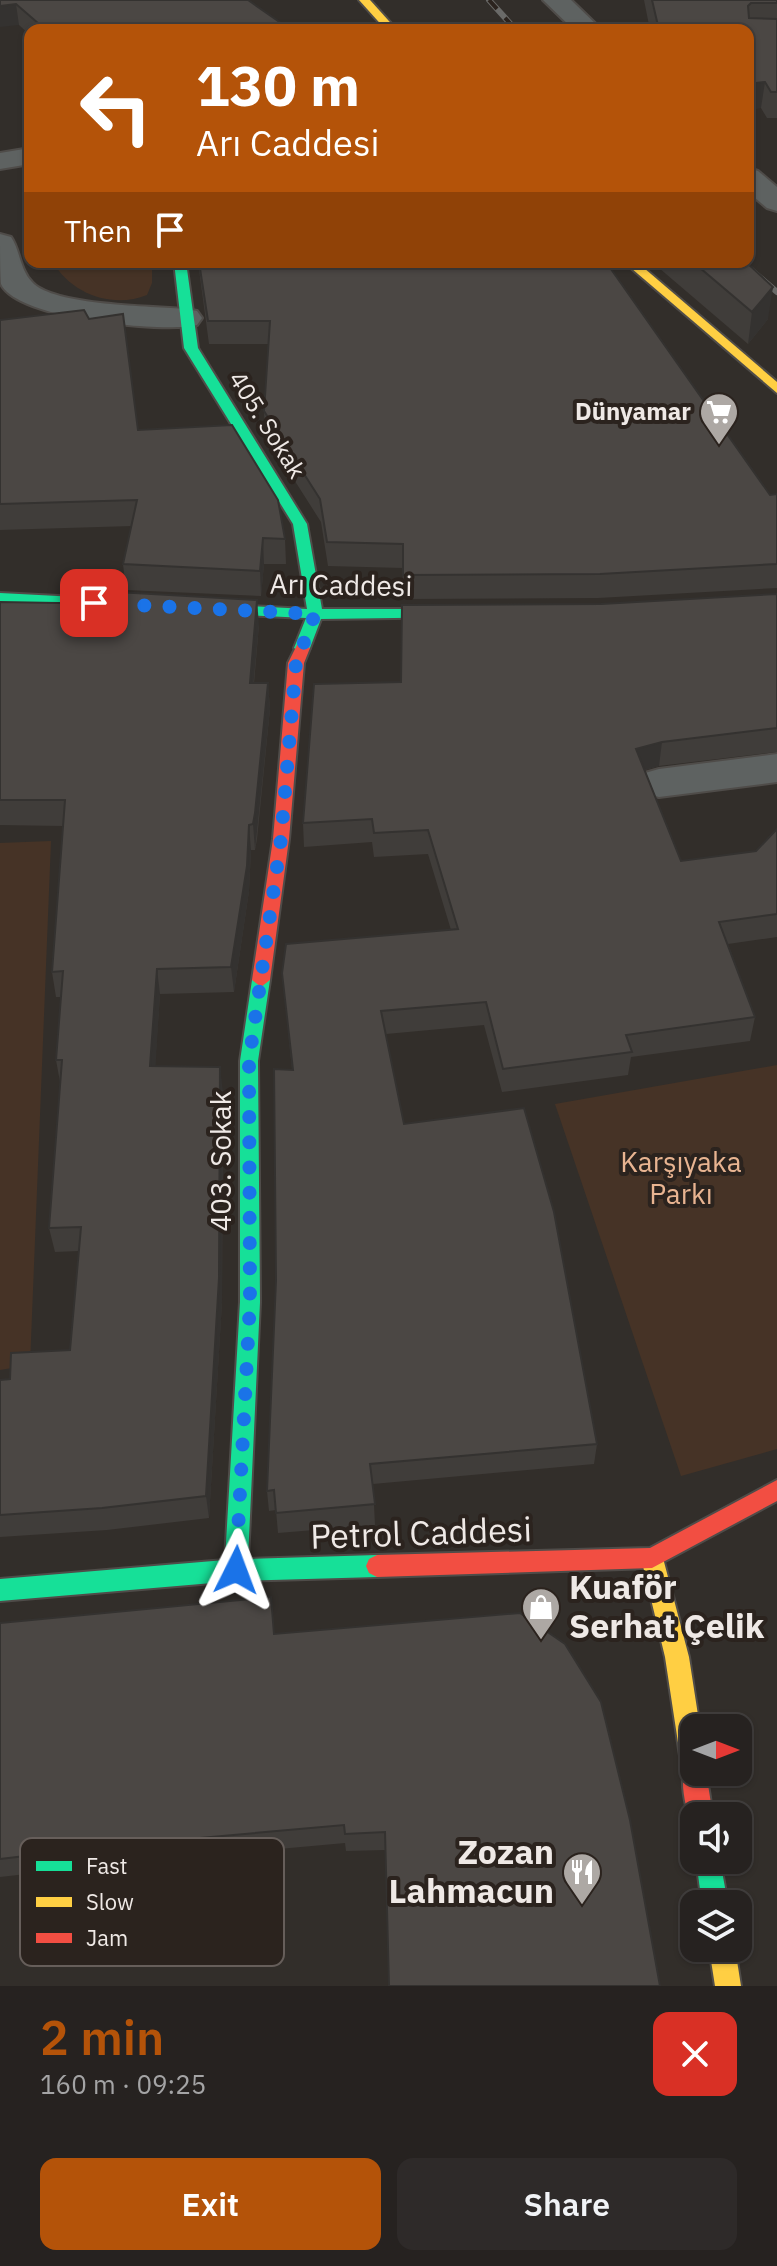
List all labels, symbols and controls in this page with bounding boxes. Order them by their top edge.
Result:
text: 130 m [196,49,360,121]
icon: left [64,56,168,160]
text: Arı Caddesi [196,119,379,166]
icon: arrive [148,208,192,252]
text: Then [64,211,132,250]
street label: 405. Sokak [222,365,314,484]
supermarket icon: Dünyamar [698,391,740,446]
place label: Dünyamar [575,395,691,427]
street label: Arı Caddesi [269,565,413,604]
pin [60,569,128,637]
icon: arrive [72,581,116,625]
street label: 403. Sokak [202,1090,239,1231]
park label: Karşıyaka Parkı [620,1143,742,1212]
street label: Petrol Caddesi [309,1506,532,1558]
position arrow [194,1528,278,1612]
place label: Kuaför Serhat Çelik [569,1564,765,1647]
shop icon: Kuaför Serhat Çelik [520,1586,562,1641]
north arrow [680,1714,752,1786]
map controls [680,1714,752,1962]
button: sound [680,1802,752,1874]
place label: Zozan Lahmacun [388,1829,554,1912]
legend [20,1838,284,1966]
text: Fast [86,1851,127,1880]
restaurant icon: Zozan Lahmacun [561,1851,603,1906]
text: Slow [86,1887,134,1916]
button: layers [680,1890,752,1962]
text: Jam [86,1923,128,1952]
text: 2 min [40,2006,164,2068]
button: close [653,2012,737,2096]
text: 160 m · 09:25 [40,2067,206,2101]
button: Exit [40,2158,381,2250]
button: Share [397,2158,737,2250]

